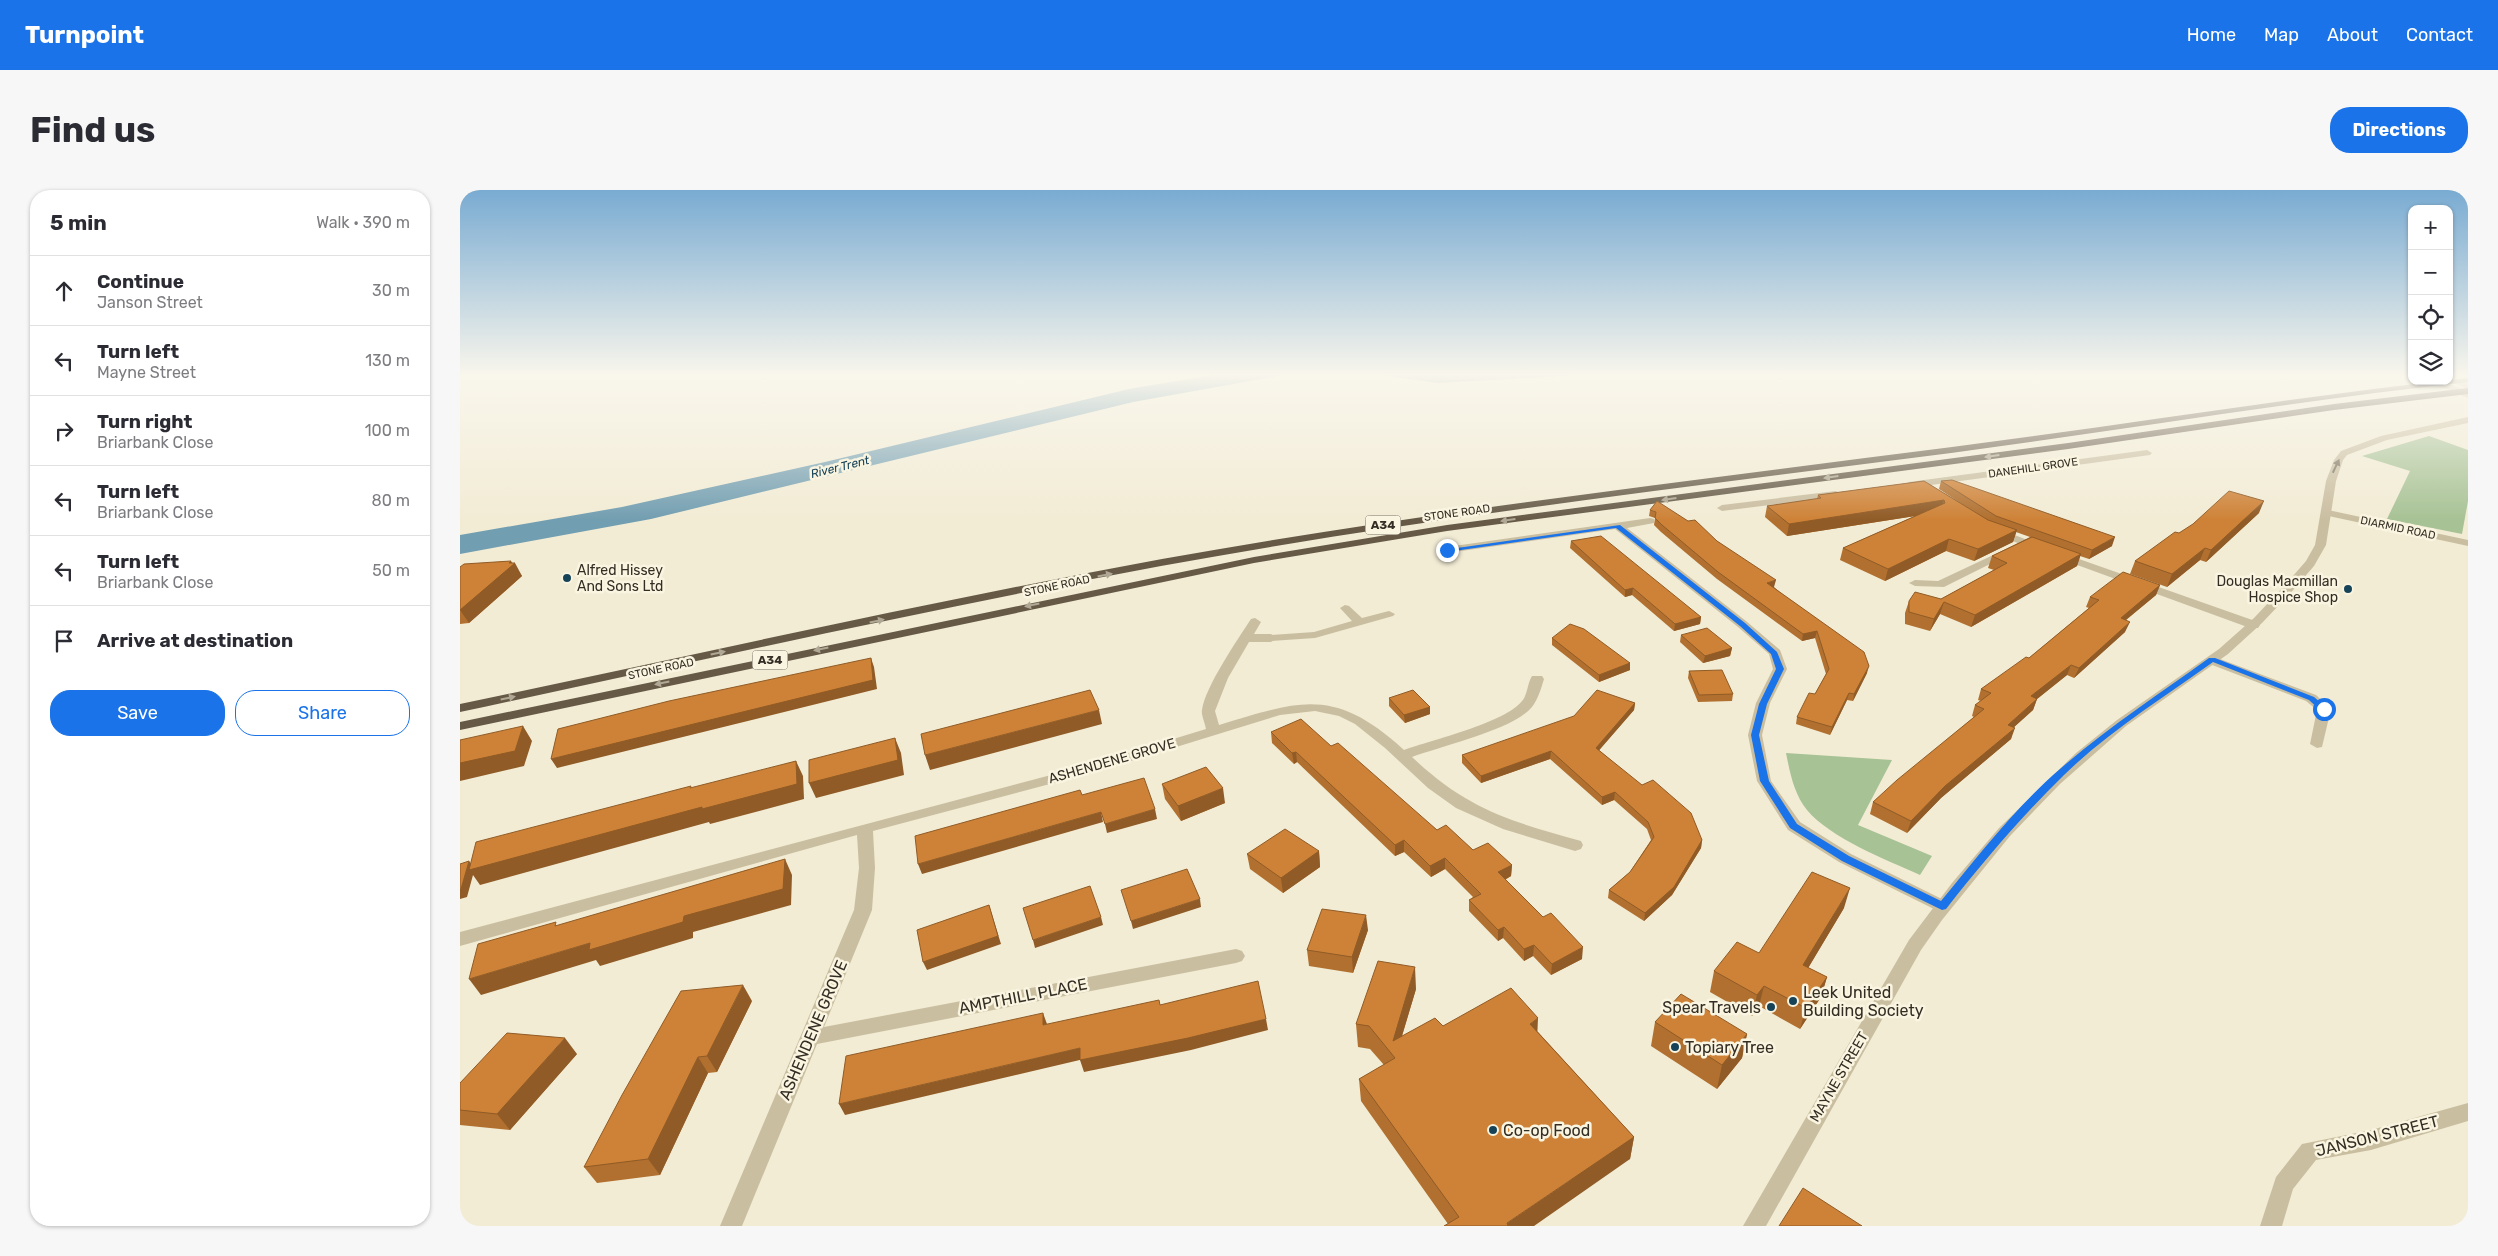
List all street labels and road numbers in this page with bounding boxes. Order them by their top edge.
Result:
street label: DANEHILL GROVE [1987,455,2079,481]
street label: STONE ROAD [1423,502,1491,524]
street label: DIARMID ROAD [2359,514,2437,542]
road number: A34 [1366,516,1400,534]
street label: STONE ROAD [1023,573,1091,599]
road number: A34 [752,650,788,670]
street label: STONE ROAD [627,656,695,682]
street label: ASHENDENE GROVE [1046,735,1178,787]
street label: ASHENDENE GROVE [775,957,851,1103]
street label: AMPTHILL PLACE [957,974,1089,1018]
street label: MAYNE STREET [1806,1029,1872,1125]
street label: JANSON STREET [2314,1112,2440,1160]

